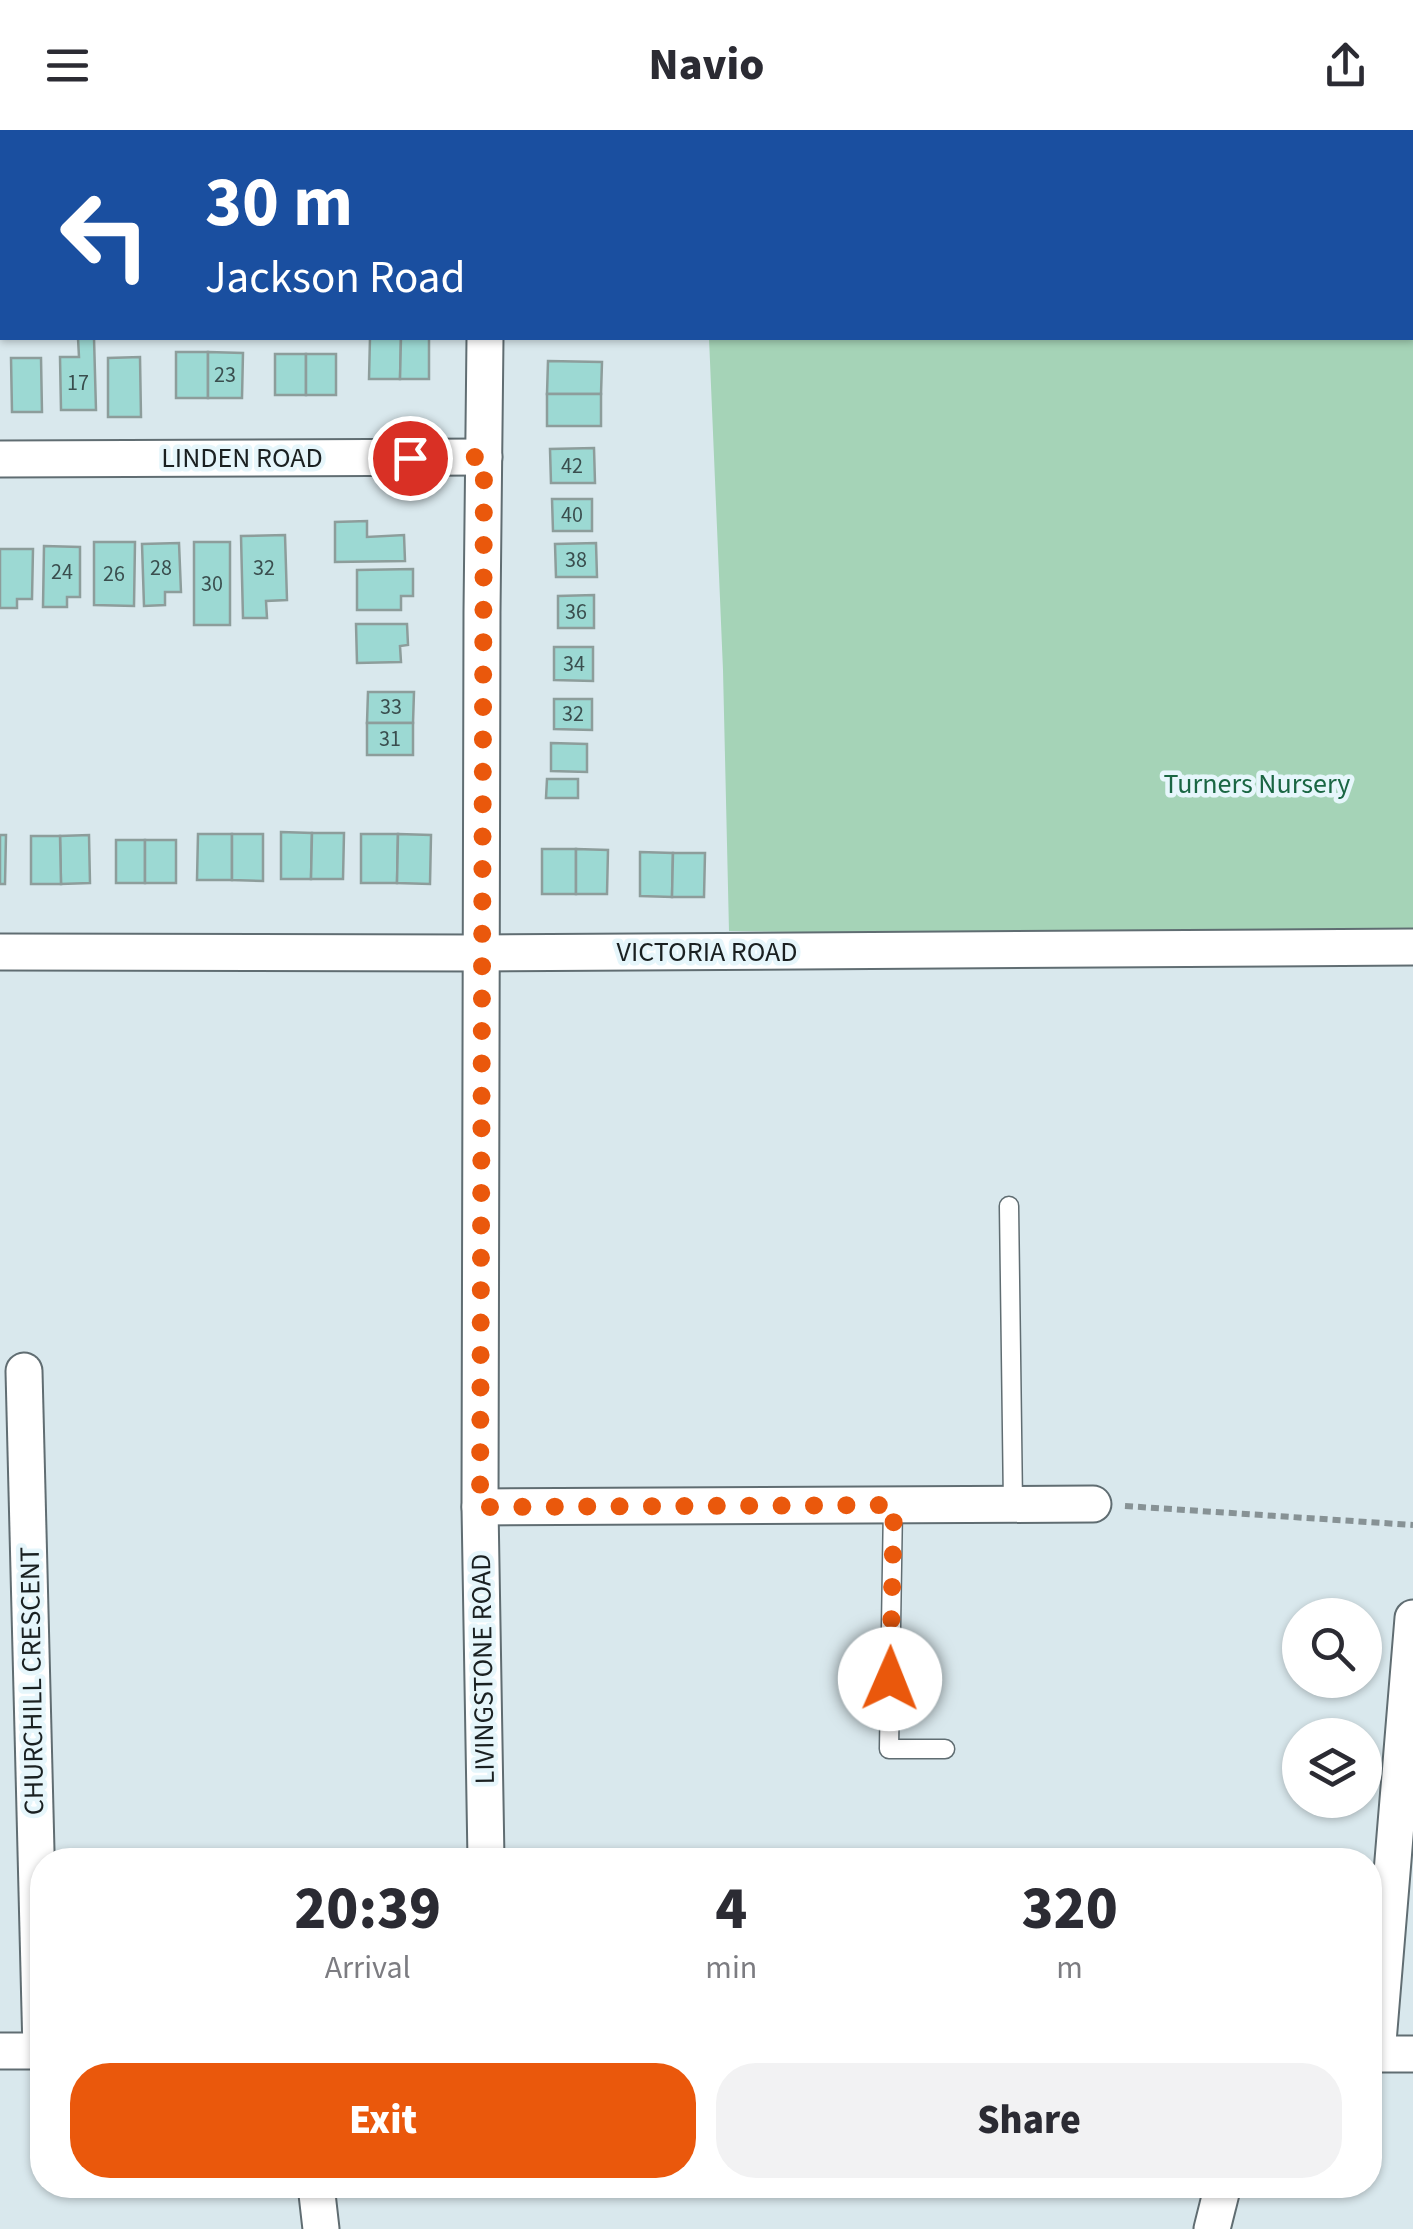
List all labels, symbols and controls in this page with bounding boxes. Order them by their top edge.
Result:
text: Navio [649,33,764,97]
icon: menu [40,38,95,93]
icon: share [1318,38,1373,93]
text: 30 m [205,153,353,253]
icon: left [40,170,170,300]
text: Jackson Road [205,246,465,310]
house number: 23 [214,359,236,391]
house number: 17 [67,367,89,399]
pin [368,416,453,501]
icon: arrive [383,431,438,486]
street label: LINDEN ROAD [161,438,323,478]
house number: 42 [561,450,583,482]
house number: 40 [561,499,583,531]
house number: 38 [565,544,587,576]
house number: 28 [150,552,172,584]
house number: 32 [253,552,275,584]
house number: 24 [51,556,73,588]
house number: 26 [103,558,125,590]
house number: 30 [201,568,223,600]
house number: 36 [565,596,587,628]
house number: 34 [563,648,585,680]
house number: 33 [380,691,402,723]
house number: 32 [562,698,584,730]
house number: 31 [379,723,401,755]
park label: Turners Nursery [1164,764,1350,804]
street label: VICTORIA ROAD [617,932,798,972]
street label: CHURCHILL CRESCENT [10,1547,54,1815]
street label: LIVINGSTONE ROAD [461,1553,505,1785]
map controls [1282,1598,1382,1818]
button: search [1282,1598,1382,1698]
position arrow [838,1627,942,1731]
button: layers [1282,1718,1382,1818]
text: 20:39 [294,1867,441,1952]
text: 4 [715,1867,747,1952]
text: 320 [1022,1867,1118,1952]
text: Arrival [325,1945,411,1991]
text: min [705,1945,757,1991]
text: m [1056,1945,1083,1991]
button: Exit [70,2063,696,2178]
button: Share [716,2063,1342,2178]

